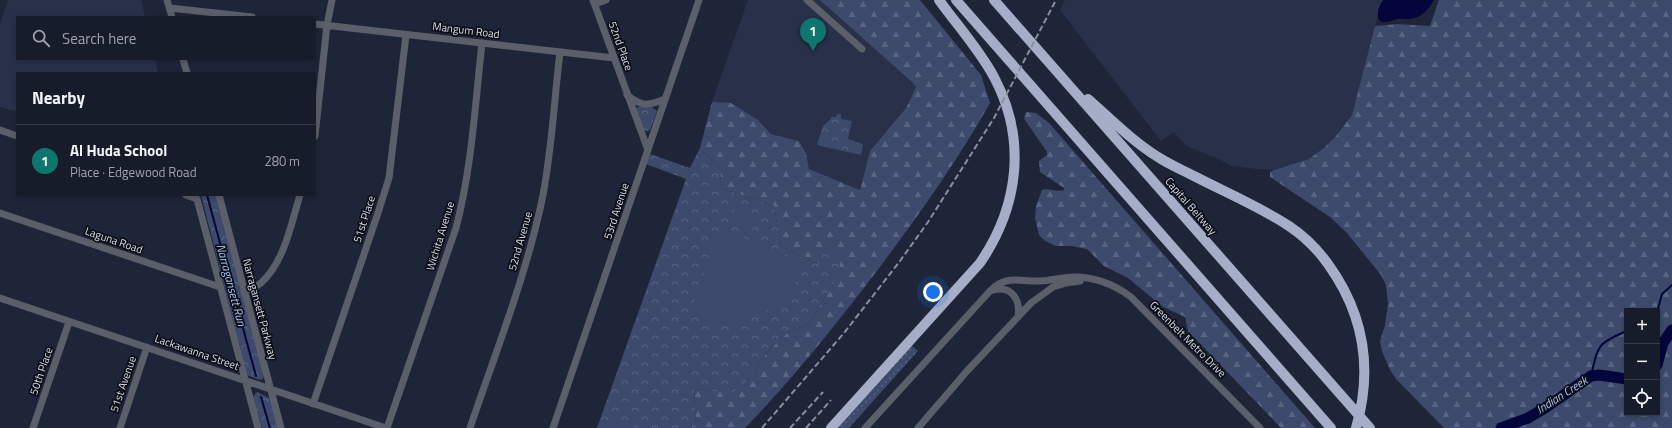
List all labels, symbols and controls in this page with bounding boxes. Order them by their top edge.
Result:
search box [16,16,316,60]
street label: Mangum Road [431,18,501,42]
pin: 1 [800,18,826,51]
street label: 52nd Place [605,19,637,73]
icon: search [30,27,52,49]
text: Search here [62,27,136,50]
text: Nearby [32,85,85,111]
text: Al Huda School [70,139,167,162]
text: 1 [41,151,49,171]
text: 280 m [264,151,300,171]
text: Place · Edgewood Road [70,162,197,182]
street label: Capital Beltway [1161,174,1221,239]
street label: 53rd Avenue [599,180,633,241]
street label: 51st Place [349,193,379,245]
street label: Wichita Avenue [422,199,458,273]
street label: 52nd Avenue [504,209,536,272]
street label: Laguna Road [83,223,145,257]
water label: Narragansett Run [211,242,252,329]
street label: Narragansett Parkway [239,257,281,362]
your location [923,282,943,302]
street label: Greenbelt Metro Drive [1146,297,1230,381]
map controls [1624,308,1660,416]
button: + [1624,308,1660,344]
street label: Lackawanna Street [153,330,241,374]
button: − [1624,344,1660,380]
street label: 50th Place [25,345,57,397]
street label: 51st Avenue [106,353,140,414]
water label: Indian Creek [1532,370,1593,418]
button: locate [1624,380,1660,416]

